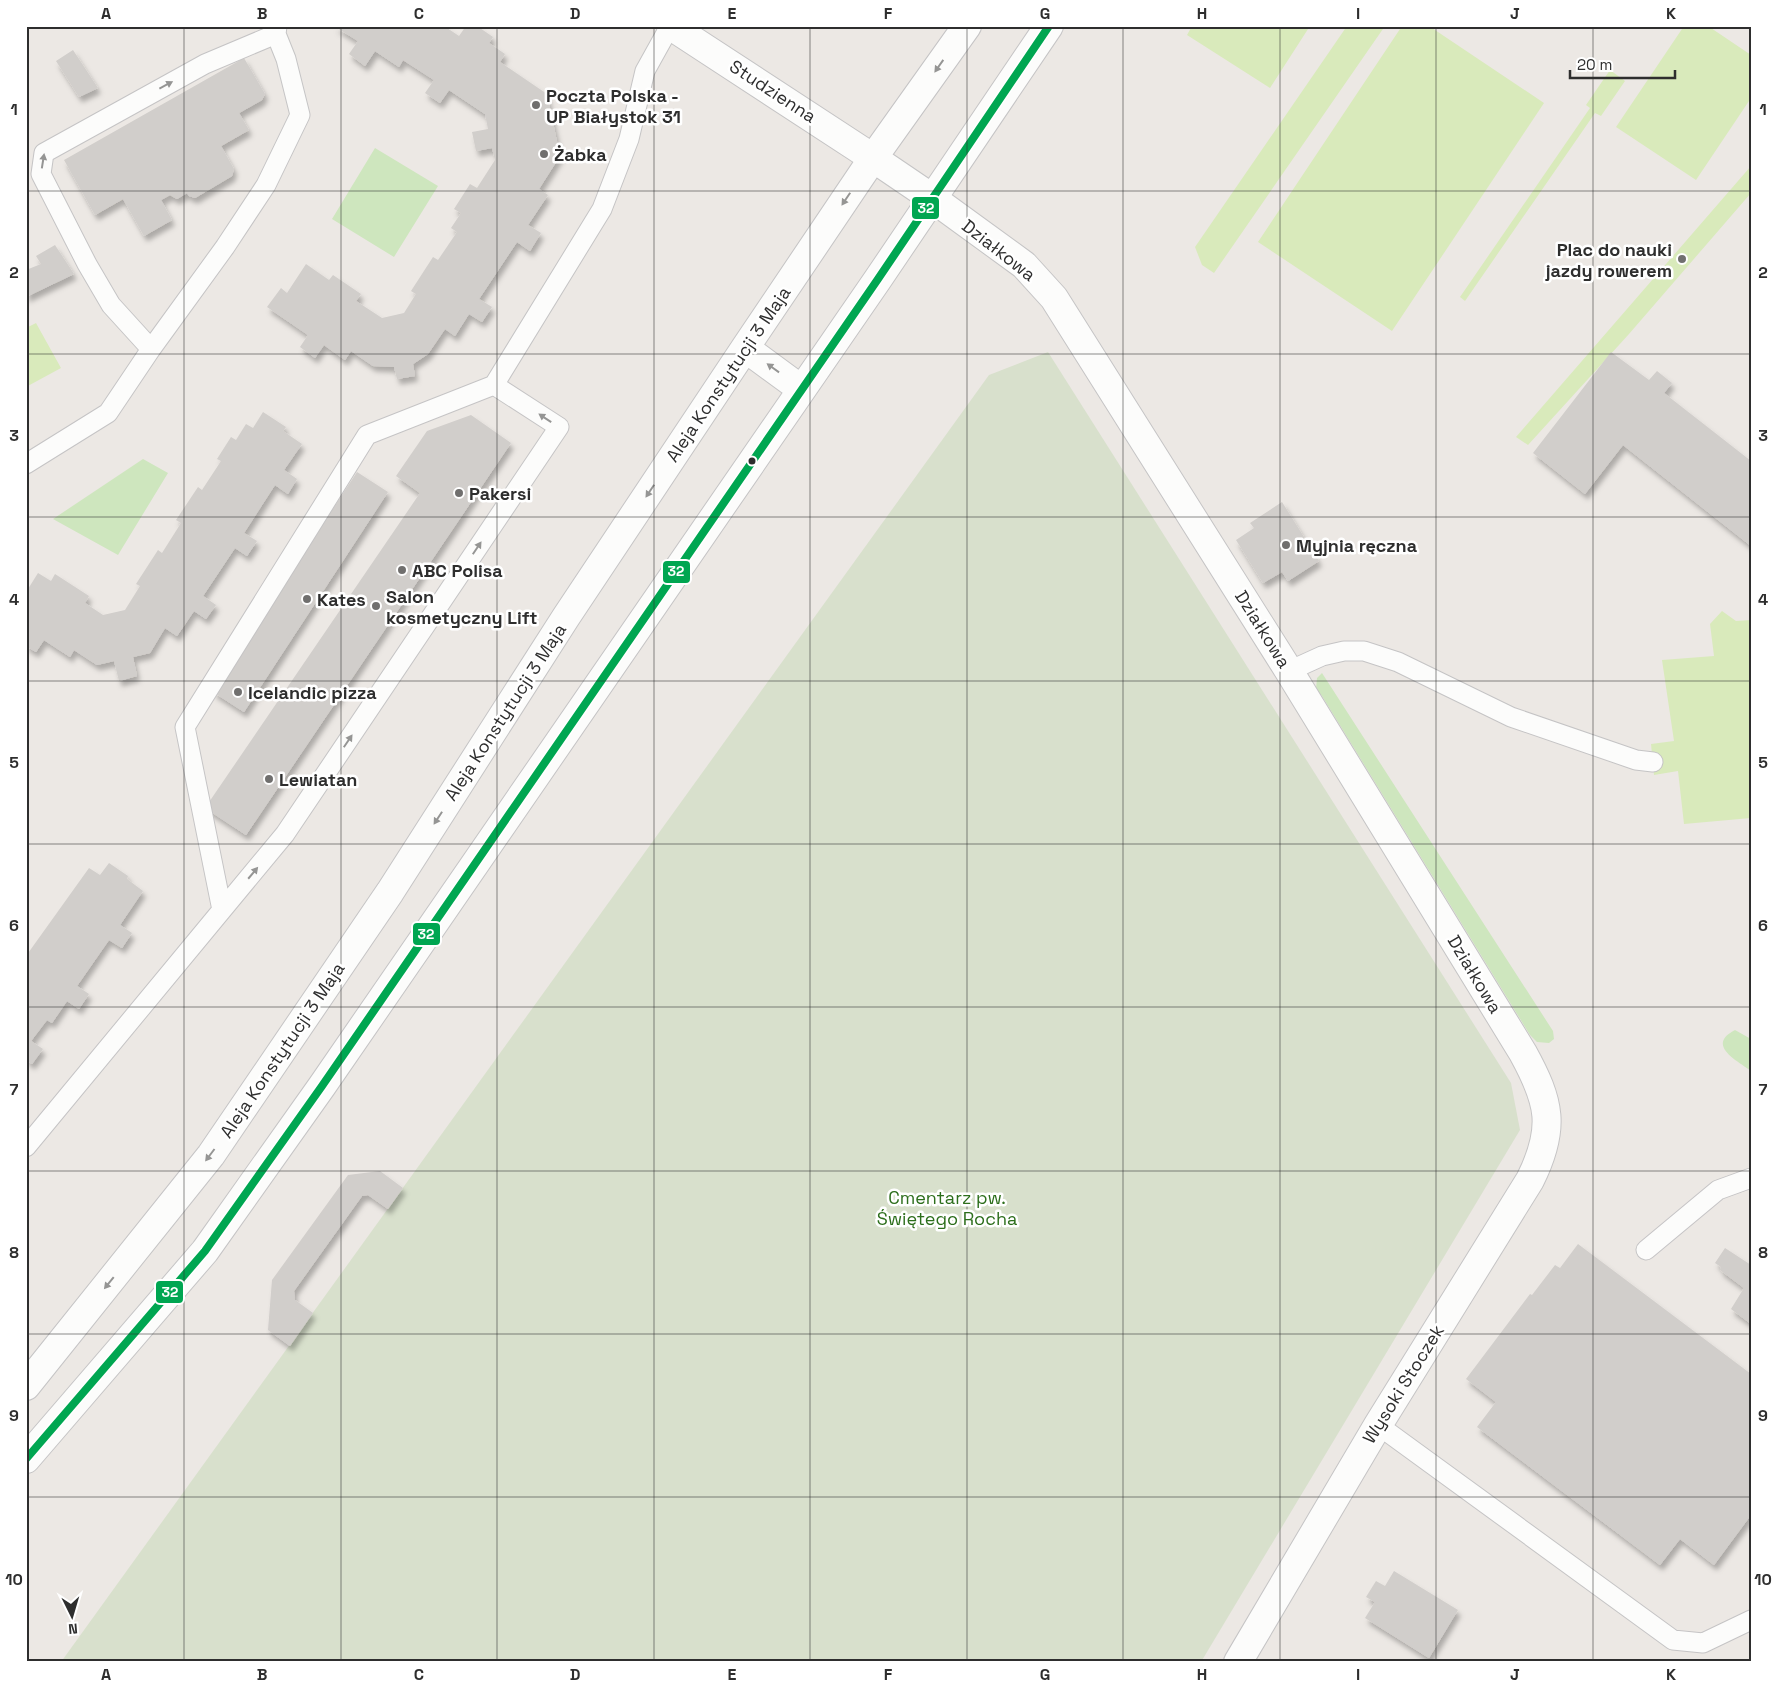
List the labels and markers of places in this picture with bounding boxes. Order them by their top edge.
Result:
place label: Poczta Polska - UP Białystok 31 [546,84,681,128]
marker: Poczta Polska - UP Białystok 31 [530,99,542,111]
place label: Żabka [554,143,607,166]
marker: Żabka [538,148,550,160]
place label: Plac do nauki jazdy rowerem [1545,238,1672,282]
marker: Plac do nauki jazdy rowerem [1676,253,1688,265]
unlabelled marker [747,456,757,466]
place label: Pakersi [469,482,531,505]
marker: Pakersi [453,487,465,499]
place label: Myjnia ręczna [1296,534,1418,557]
marker: Myjnia ręczna [1280,539,1292,551]
place label: ABC Polisa [412,559,503,582]
marker: ABC Polisa [396,564,408,576]
place label: Salon kosmetyczny Lift [386,585,538,629]
place label: Kates [317,588,366,611]
marker: Kates [301,593,313,605]
marker: Salon kosmetyczny Lift [370,600,382,612]
place label: Icelandic pizza [248,681,377,704]
marker: Icelandic pizza [232,686,244,698]
place label: Lewiatan [279,768,357,791]
marker: Lewiatan [263,773,275,785]

